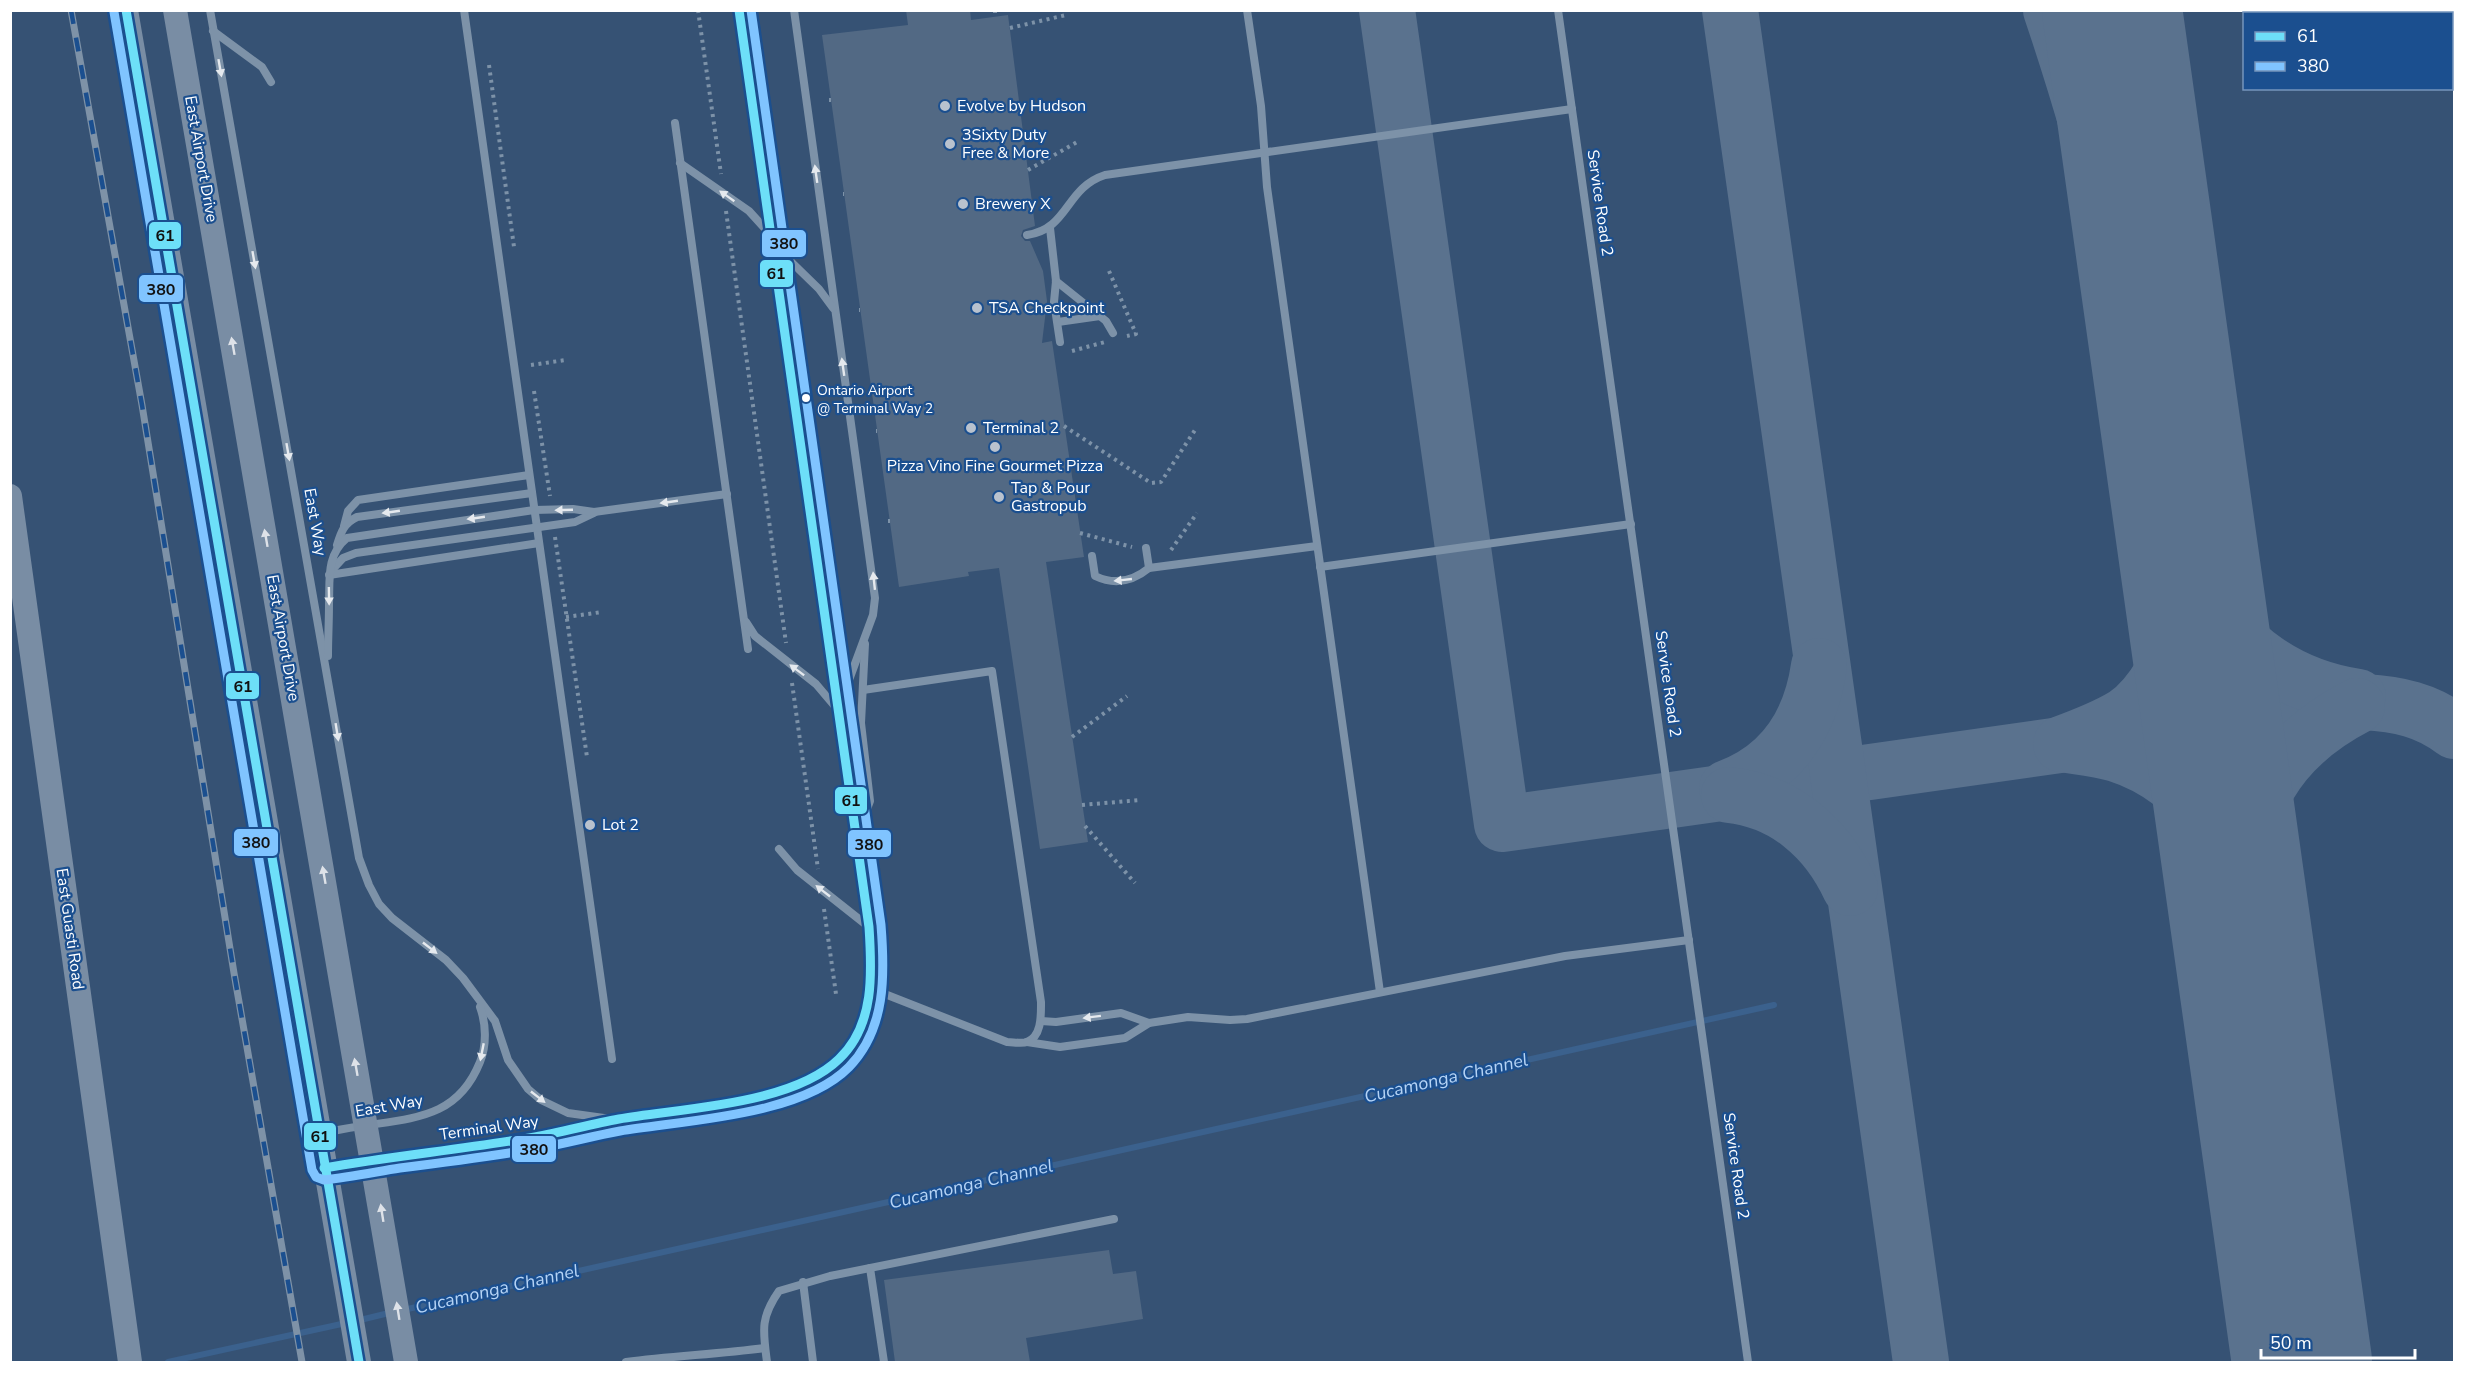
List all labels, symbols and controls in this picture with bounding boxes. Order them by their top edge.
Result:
legend [2243,12,2453,90]
text: 61 [2297,24,2319,48]
text: 380 [2297,54,2329,78]
one-way arrow [216,59,225,78]
street label: East Airport Drive [179,94,223,224]
place label: Evolve by Hudson [957,95,1086,117]
marker: Evolve by Hudson [938,99,952,113]
place label: 3Sixty Duty Free & More [962,124,1049,164]
marker: 3Sixty Duty Free & More [943,137,957,151]
street label: Service Road 2 [1582,148,1618,258]
one-way arrow [812,164,821,183]
one-way arrow [719,190,735,202]
place label: Brewery X [975,193,1051,215]
marker: Brewery X [956,197,970,211]
line badge: 61 [148,221,182,250]
text: 61 [155,225,175,247]
line badge: 380 [761,229,807,258]
text: 380 [770,233,798,255]
one-way arrow [250,251,259,270]
line badge: 61 [759,259,794,288]
text: 61 [766,263,786,285]
line badge: 380 [138,274,184,303]
text: 380 [147,279,175,301]
place label: TSA Checkpoint [989,297,1105,319]
marker: TSA Checkpoint [970,301,984,315]
one-way arrow [228,336,237,355]
one-way arrow [838,358,847,377]
place label: Ontario Airport @ Terminal Way 2 [817,381,933,418]
marker: Ontario Airport @ Terminal Way 2 [800,392,812,404]
place label: Terminal 2 [983,417,1059,439]
marker: Terminal 2 [964,421,978,435]
marker: Pizza Vino Fine Gourmet Pizza [988,440,1002,454]
one-way arrow [284,443,293,462]
place label: Pizza Vino Fine Gourmet Pizza [887,455,1103,477]
place label: Tap & Pour Gastropub [1011,477,1090,517]
street label: East Way [298,486,332,558]
marker: Tap & Pour Gastropub [992,490,1006,504]
one-way arrow [659,497,678,507]
one-way arrow [555,505,574,515]
one-way arrow [381,508,400,517]
one-way arrow [467,514,486,523]
one-way arrow [261,528,270,547]
one-way arrow [869,571,879,590]
street label: East Airport Drive [261,573,305,703]
one-way arrow [1113,575,1132,585]
one-way arrow [324,587,334,606]
street label: Service Road 2 [1650,629,1686,739]
one-way arrow [789,663,805,676]
line badge: 61 [225,672,260,700]
text: 61 [233,676,253,698]
one-way arrow [332,723,341,742]
line badge: 61 [834,786,868,815]
text: 61 [841,790,861,812]
place label: Lot 2 [602,814,639,836]
marker: Lot 2 [583,818,597,832]
line badge: 380 [233,828,279,857]
line badge: 380 [847,829,892,858]
text: 380 [242,832,270,854]
text: 380 [855,834,883,856]
one-way arrow [319,865,328,884]
street label: East Guasti Road [51,867,89,991]
one-way arrow [815,884,831,897]
one-way arrow [422,941,438,954]
one-way arrow [1083,1012,1102,1021]
one-way arrow [477,1043,486,1062]
water label: Cucamonga Channel [1362,1047,1530,1109]
one-way arrow [352,1058,361,1077]
street label: East Way [353,1089,425,1123]
one-way arrow [530,1091,546,1103]
street label: Terminal Way [438,1110,541,1146]
street label: Service Road 2 [1718,1111,1754,1221]
line badge: 61 [303,1122,337,1151]
text: 61 [310,1126,330,1148]
line badge: 380 [511,1135,557,1163]
text: 380 [520,1139,548,1161]
water label: Cucamonga Channel [887,1153,1055,1215]
one-way arrow [377,1203,386,1222]
water label: Cucamonga Channel [413,1258,581,1320]
one-way arrow [393,1301,402,1320]
scale bar [2261,1322,2416,1360]
text: 50 m [2270,1331,2312,1355]

